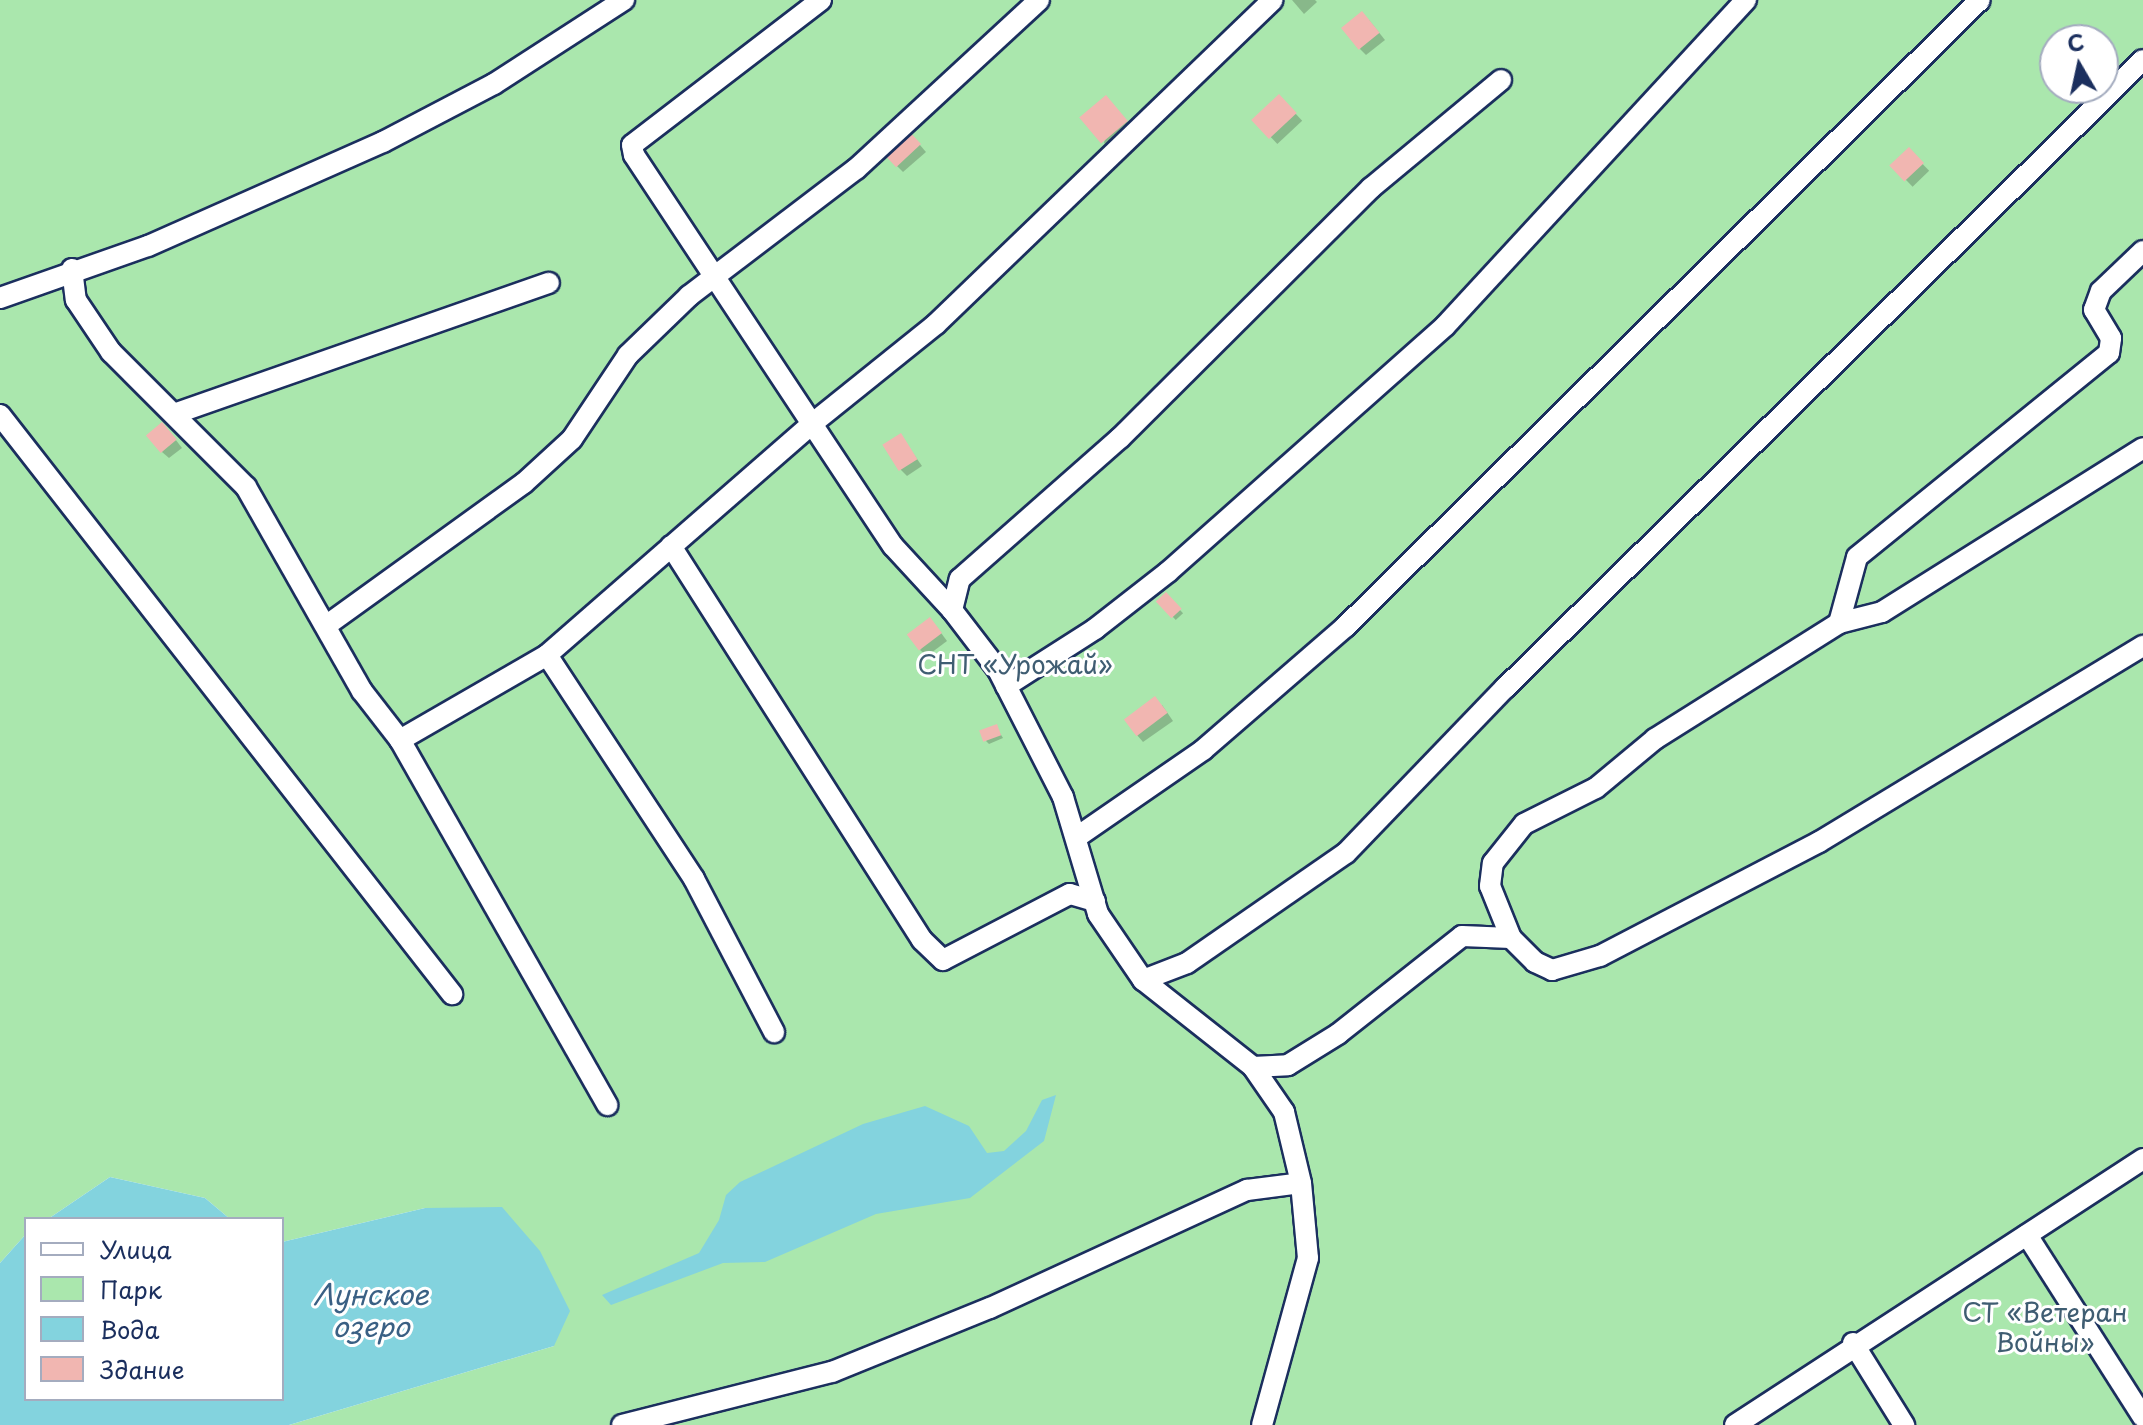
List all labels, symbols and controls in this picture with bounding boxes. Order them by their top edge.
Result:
north arrow [2039,24,2119,104]
text: С [2065,24,2086,59]
park label: СНТ «Урожай» [917,648,1113,680]
legend [24,1217,284,1401]
text: Улица [100,1231,172,1267]
text: Парк [100,1271,162,1307]
water label: Лунское озеро [313,1277,429,1343]
park label: СТ «Ветеран Войны» [1962,1296,2128,1358]
text: Вода [100,1311,159,1347]
text: Здание [100,1351,185,1387]

